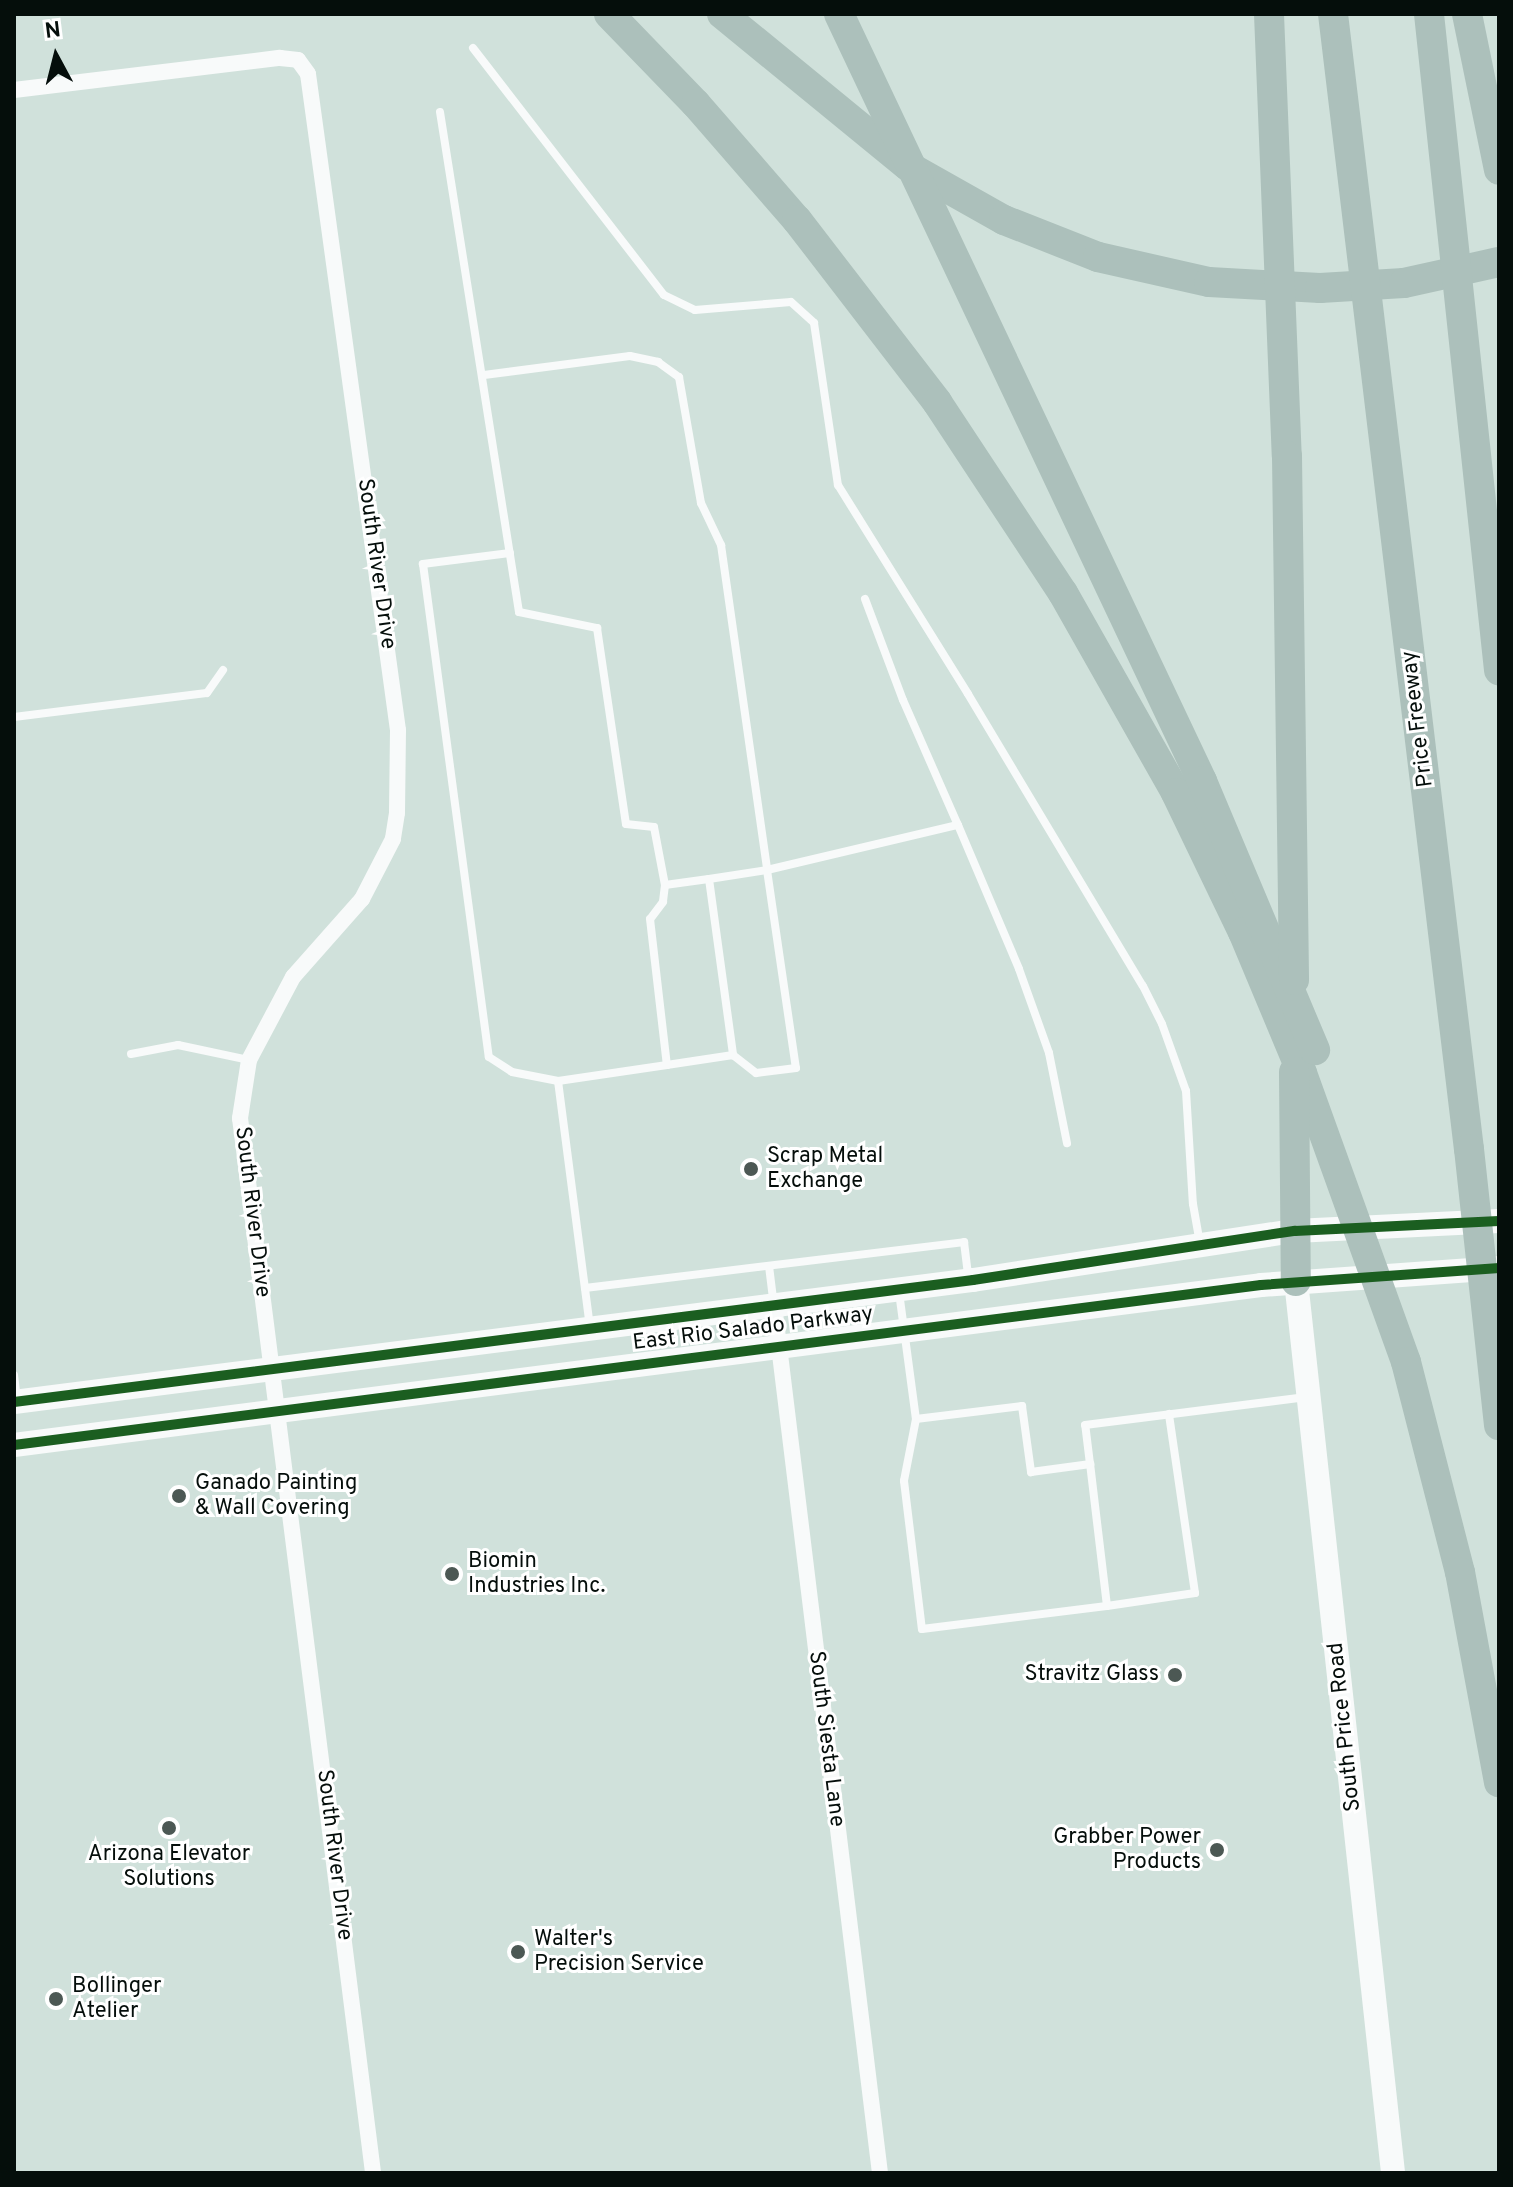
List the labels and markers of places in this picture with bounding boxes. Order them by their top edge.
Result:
place label: Scrap Metal Exchange [767,1143,883,1194]
marker: Scrap Metal Exchange [742,1160,760,1178]
place label: Ganado Painting & Wall Covering [195,1470,357,1522]
marker: Ganado Painting & Wall Covering [170,1487,188,1505]
place label: Biomin Industries Inc. [468,1548,606,1600]
marker: Biomin Industries Inc. [443,1565,461,1583]
place label: Stravitz Glass [1025,1662,1159,1688]
marker: Stravitz Glass [1166,1666,1184,1684]
marker: Arizona Elevator Solutions [160,1819,178,1837]
place label: Grabber Power Products [1053,1824,1201,1876]
place label: Arizona Elevator Solutions [88,1841,250,1892]
marker: Grabber Power Products [1208,1841,1226,1859]
place label: Walter's Precision Service [534,1926,704,1978]
marker: Walter's Precision Service [509,1943,527,1961]
place label: Bollinger Atelier [72,1973,162,2024]
marker: Bollinger Atelier [47,1990,65,2008]

